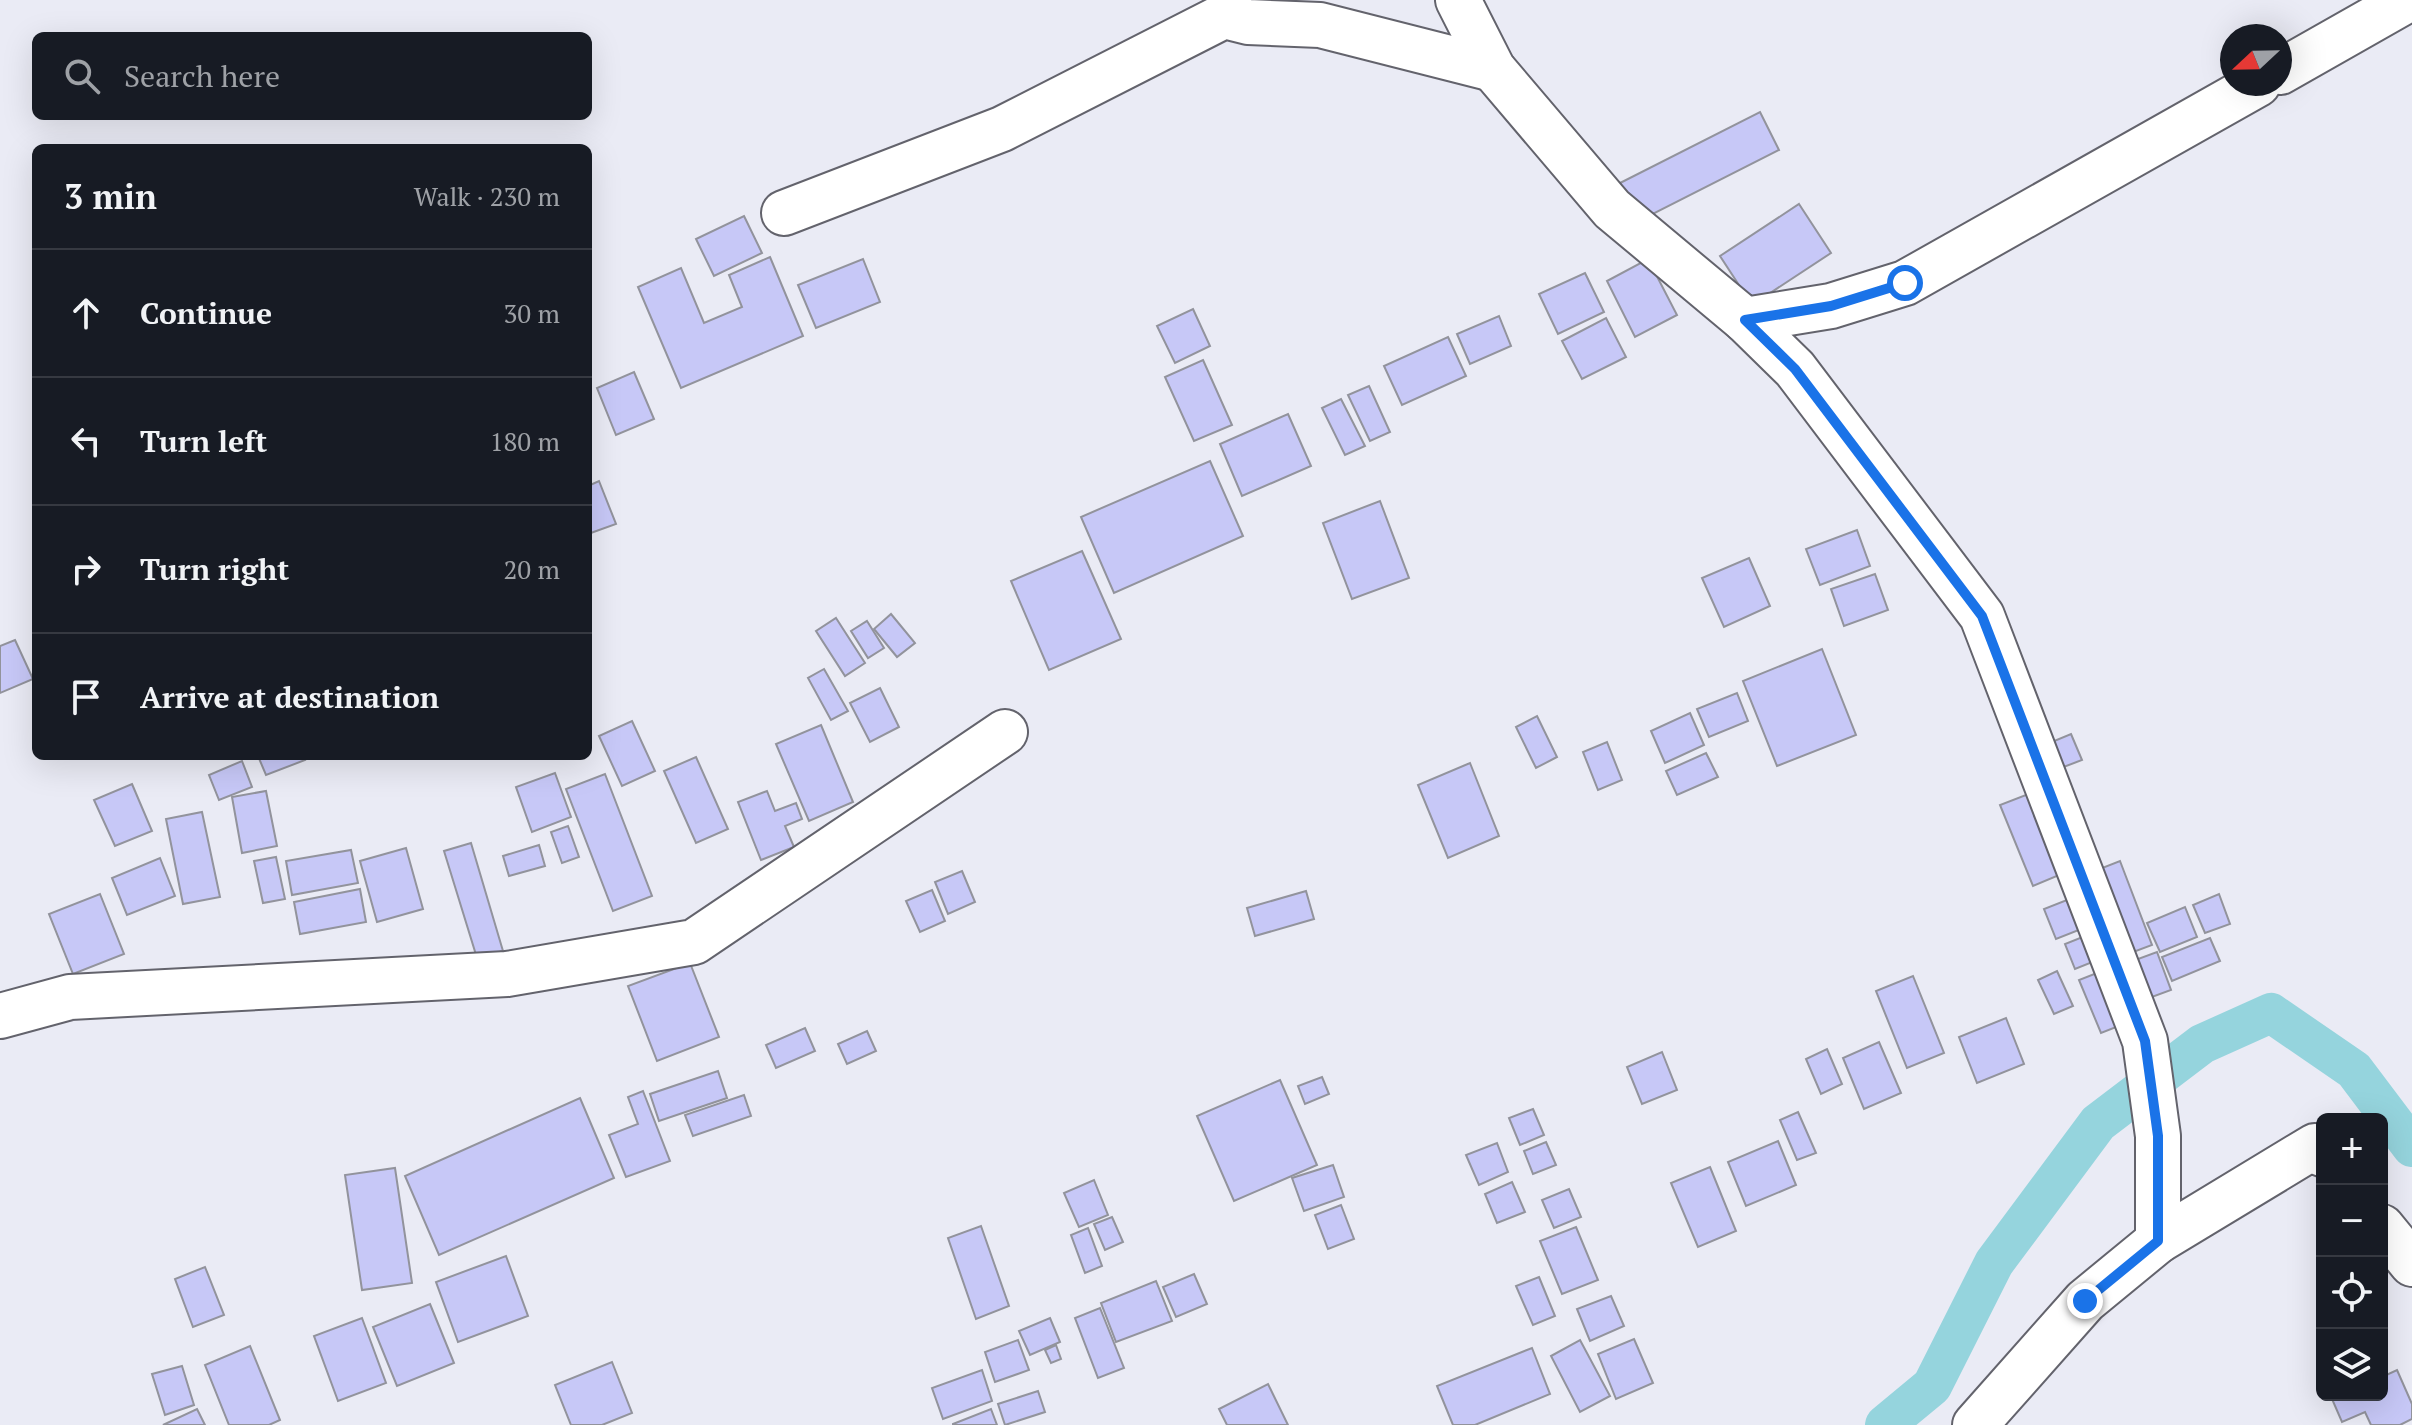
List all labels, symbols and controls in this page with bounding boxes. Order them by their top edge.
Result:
north arrow [2220,24,2292,96]
search box [32,32,592,120]
icon: search [60,54,104,98]
text: Search here [124,56,280,96]
text: 3 min [64,174,157,219]
text: Walk · 230 m [414,179,560,213]
route start [1887,265,1923,301]
icon: ahead [64,291,108,335]
text: Continue [140,293,272,333]
text: 30 m [504,296,560,330]
icon: left [64,419,108,463]
text: Turn left [140,421,267,461]
text: 180 m [490,424,560,458]
icon: right [64,547,108,591]
text: Turn right [140,549,289,589]
text: 20 m [504,552,560,586]
icon: arrive [64,675,108,719]
text: Arrive at destination [140,677,439,717]
map controls [2316,1113,2388,1401]
button: + [2316,1113,2388,1185]
button: − [2316,1185,2388,1257]
button: locate [2316,1257,2388,1329]
route end [2067,1283,2103,1319]
button: layers [2316,1329,2388,1401]

